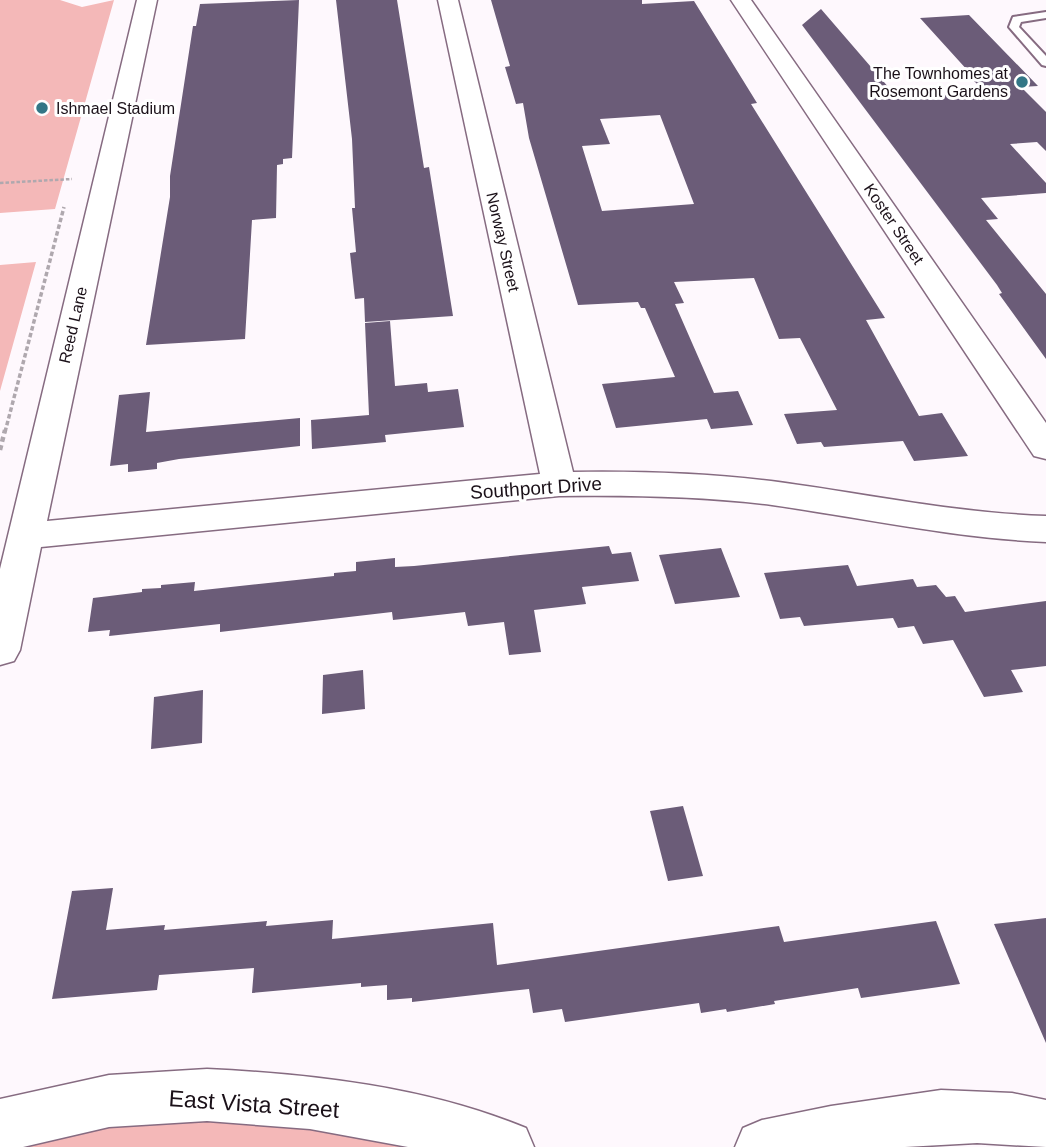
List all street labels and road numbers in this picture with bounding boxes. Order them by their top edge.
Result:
street label: Koster Street [861,181,927,268]
street label: Norway Street [483,191,523,294]
street label: Reed Lane [56,285,90,365]
street label: Southport Drive [469,473,603,503]
street label: East Vista Street [168,1085,341,1123]

